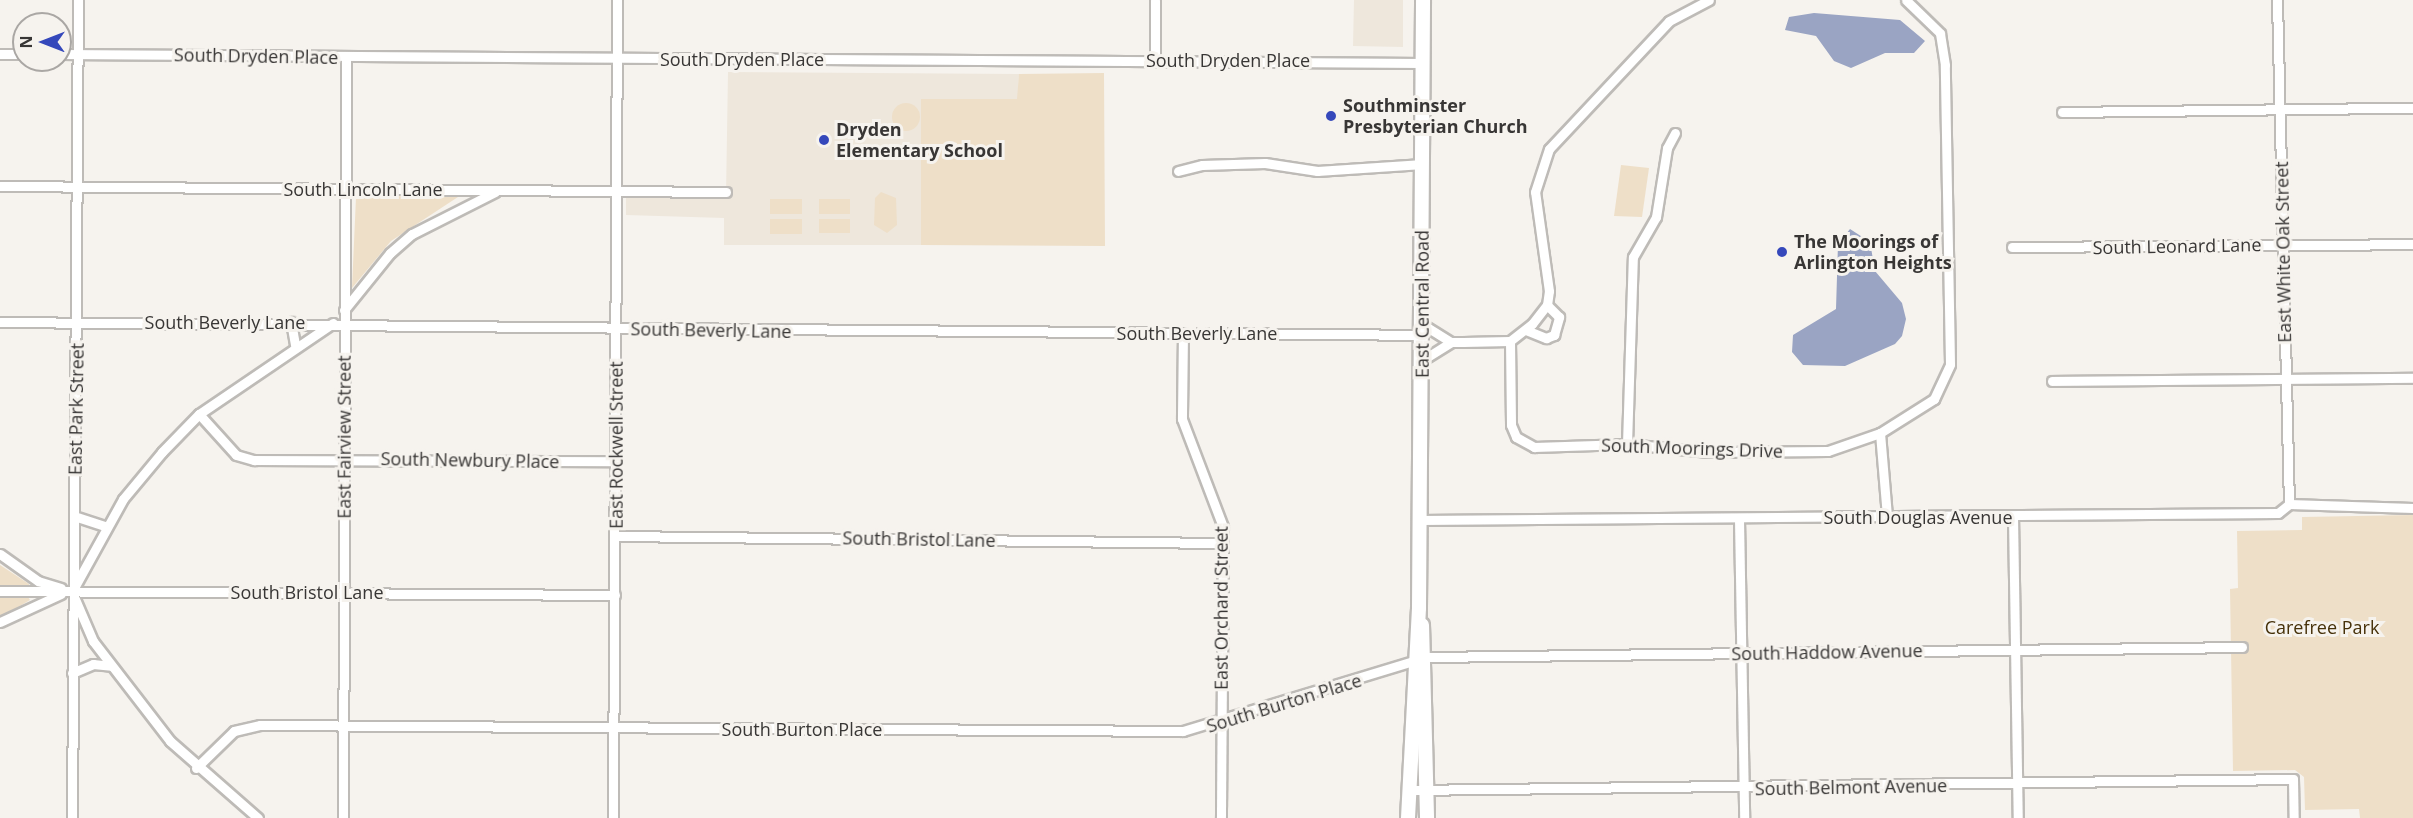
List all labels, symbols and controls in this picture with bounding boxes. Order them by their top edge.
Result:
north arrow [12,12,72,72]
text: N [15,36,37,49]
street label: South Dryden Place [174,44,338,68]
street label: South Dryden Place [660,48,824,70]
street label: South Dryden Place [1146,49,1310,71]
place label: Southminster Presbyterian Church [1343,95,1528,138]
marker: Southminster Presbyterian Church [1324,109,1338,123]
place label: Dryden Elementary School [836,119,1003,162]
marker: Dryden Elementary School [817,133,831,147]
street label: East White Oak Street [2271,161,2295,343]
street label: South Lincoln Lane [283,178,443,200]
street label: East Central Road [1411,230,1433,378]
place label: The Moorings of Arlington Heights [1794,231,1952,274]
street label: South Leonard Lane [2092,234,2262,258]
marker: The Moorings of Arlington Heights [1775,245,1789,259]
street label: South Beverly Lane [145,311,305,333]
street label: South Beverly Lane [630,318,792,342]
street label: South Beverly Lane [1117,322,1277,344]
street label: East Park Street [64,343,88,475]
street label: East Fairview Street [333,355,355,519]
street label: East Rockwell Street [605,361,627,529]
street label: South Moorings Drive [1601,434,1783,462]
street label: South Newbury Place [380,448,560,472]
street label: South Douglas Avenue [1823,506,2013,528]
street label: East Orchard Street [1210,526,1232,690]
street label: South Bristol Lane [842,527,996,551]
street label: South Bristol Lane [231,581,383,603]
park label: Carefree Park [2265,616,2379,638]
street label: South Haddow Avenue [1731,640,1923,664]
street label: South Burton Place [1204,669,1364,737]
street label: South Burton Place [722,718,882,740]
street label: South Belmont Avenue [1755,775,1947,799]

